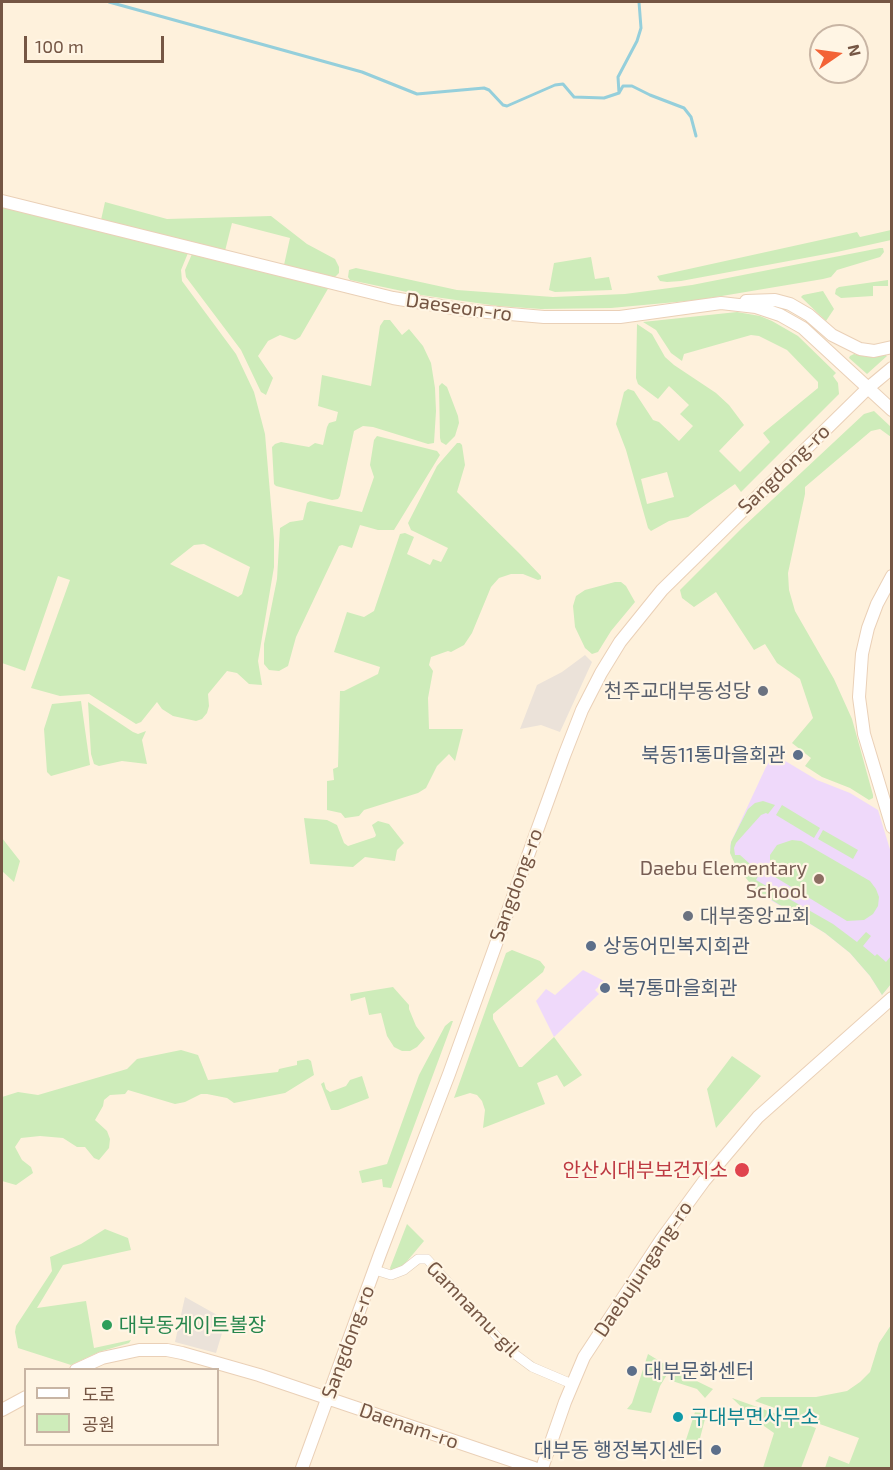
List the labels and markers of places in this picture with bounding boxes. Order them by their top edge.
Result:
place label: 천주교대부동성당 [604,679,751,703]
marker: 천주교대부동성당 [756,684,770,698]
place label: 북동11통마을회관 [641,743,786,767]
marker: 북동11통마을회관 [791,748,805,762]
place label: Daebu Elementary School [640,856,807,903]
marker: Daebu Elementary School [812,872,826,886]
place label: 대부중앙교회 [700,904,810,928]
marker: 대부중앙교회 [681,909,695,923]
place label: 상동어민복지회관 [603,934,750,958]
marker: 상동어민복지회관 [584,939,598,953]
place label: 북7통마을회관 [617,976,738,1000]
marker: 북7통마을회관 [598,981,612,995]
place label: 안산시대부보건지소 [562,1158,728,1182]
marker: 안산시대부보건지소 [733,1161,751,1179]
place label: 대부동게이트볼장 [119,1313,266,1337]
marker: 대부동게이트볼장 [100,1318,114,1332]
place label: 대부문화센터 [644,1359,754,1383]
marker: 대부문화센터 [625,1364,639,1378]
place label: 구대부면사무소 [690,1405,819,1429]
marker: 구대부면사무소 [671,1410,685,1424]
place label: 대부동 행정복지센터 [534,1438,704,1462]
marker: 대부동 행정복지센터 [709,1443,723,1457]

